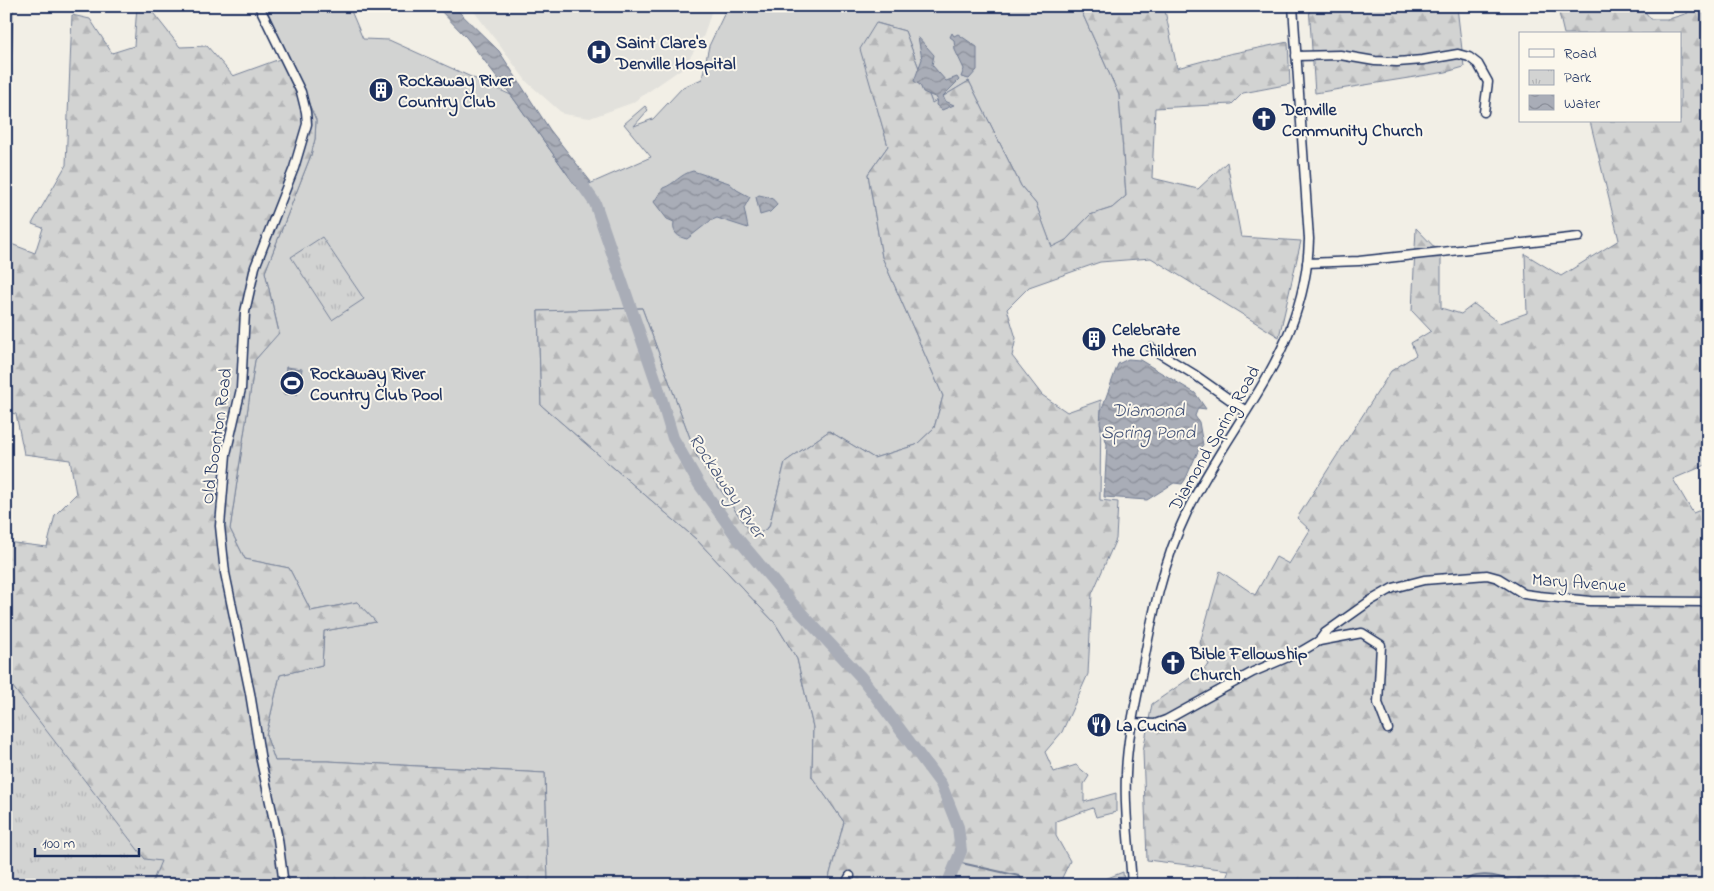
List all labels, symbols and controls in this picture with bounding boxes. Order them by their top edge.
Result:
place label: Saint Clare's Denville Hospital [615,31,736,78]
legend [1519,32,1682,122]
hospital icon: Saint Clare's Denville Hospital [586,39,612,65]
text: Road [1564,43,1597,65]
text: Park [1564,67,1592,89]
place label: Rockaway River Country Club [398,69,514,117]
building icon: Rockaway River Country Club [368,77,394,103]
text: Water [1564,93,1600,115]
place label: Denville Community Church [1281,98,1423,146]
church icon: Denville Community Church [1251,106,1277,132]
place label: Celebrate the Children [1111,318,1197,365]
building icon: Celebrate the Children [1081,326,1107,352]
place label: Rockaway River Country Club Pool [310,362,442,410]
street label: Diamond Spring Road [1163,362,1269,518]
street label: Old Boonton Road [196,367,240,506]
sports icon: Rockaway River Country Club Pool [279,370,305,396]
water label: Diamond Spring Pond [1101,398,1196,448]
water label: Rockaway River [681,428,772,546]
street label: Mary Avenue [1531,568,1628,600]
place label: Bible Fellowship Church [1189,642,1308,689]
church icon: Bible Fellowship Church [1160,650,1186,676]
restaurant icon: La Cucina [1086,712,1112,738]
place label: La Cucina [1116,714,1187,740]
scale bar [35,826,139,858]
text: 100 m [42,833,75,855]

